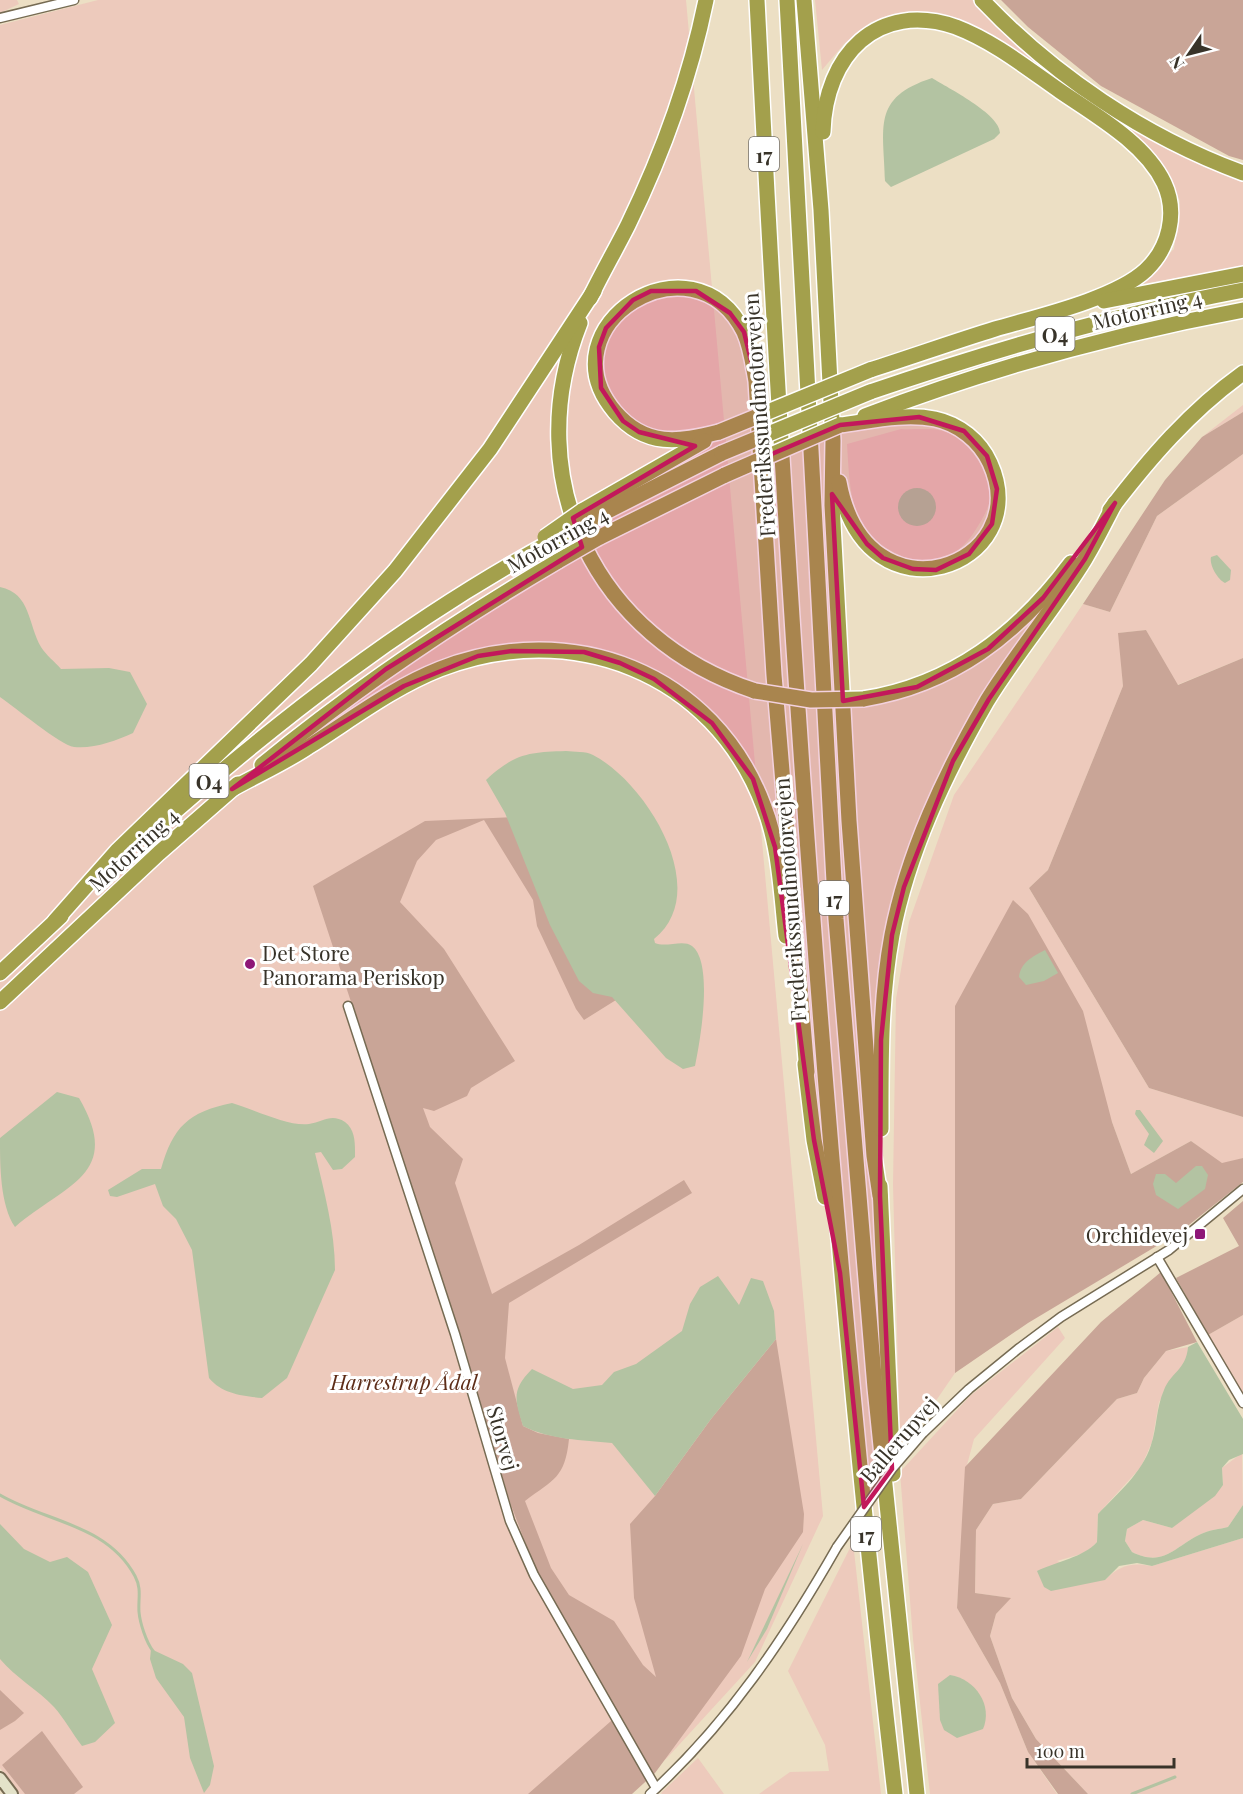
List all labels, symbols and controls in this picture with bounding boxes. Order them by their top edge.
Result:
north arrow [1159,24,1219,84]
text: N [1164,52,1188,74]
road number: 17 [749,137,779,171]
street label: Motorring 4 [1089,283,1205,335]
street label: Frederikssundmotorvejen [735,291,781,538]
road number: O4 [1036,317,1074,351]
street label: Motorring 4 [501,500,613,578]
road number: O4 [190,764,228,798]
street label: Frederikssundmotorvejen [766,776,812,1023]
street label: Motorring 4 [82,801,184,897]
road number: 17 [819,881,849,915]
place label: Det Store Panorama Periskop [262,938,445,990]
marker: Det Store Panorama Periskop [243,957,257,971]
place label: Orchidevej [1086,1220,1188,1248]
marker: Orchidevej [1193,1227,1207,1241]
park label: Harrestrup Ådal [330,1367,479,1395]
street label: Ballerupvej [853,1390,943,1488]
street label: Storvej [481,1402,527,1474]
road number: 17 [851,1517,881,1551]
scale bar [1027,1731,1174,1769]
text: 100 m [1036,1739,1085,1763]

